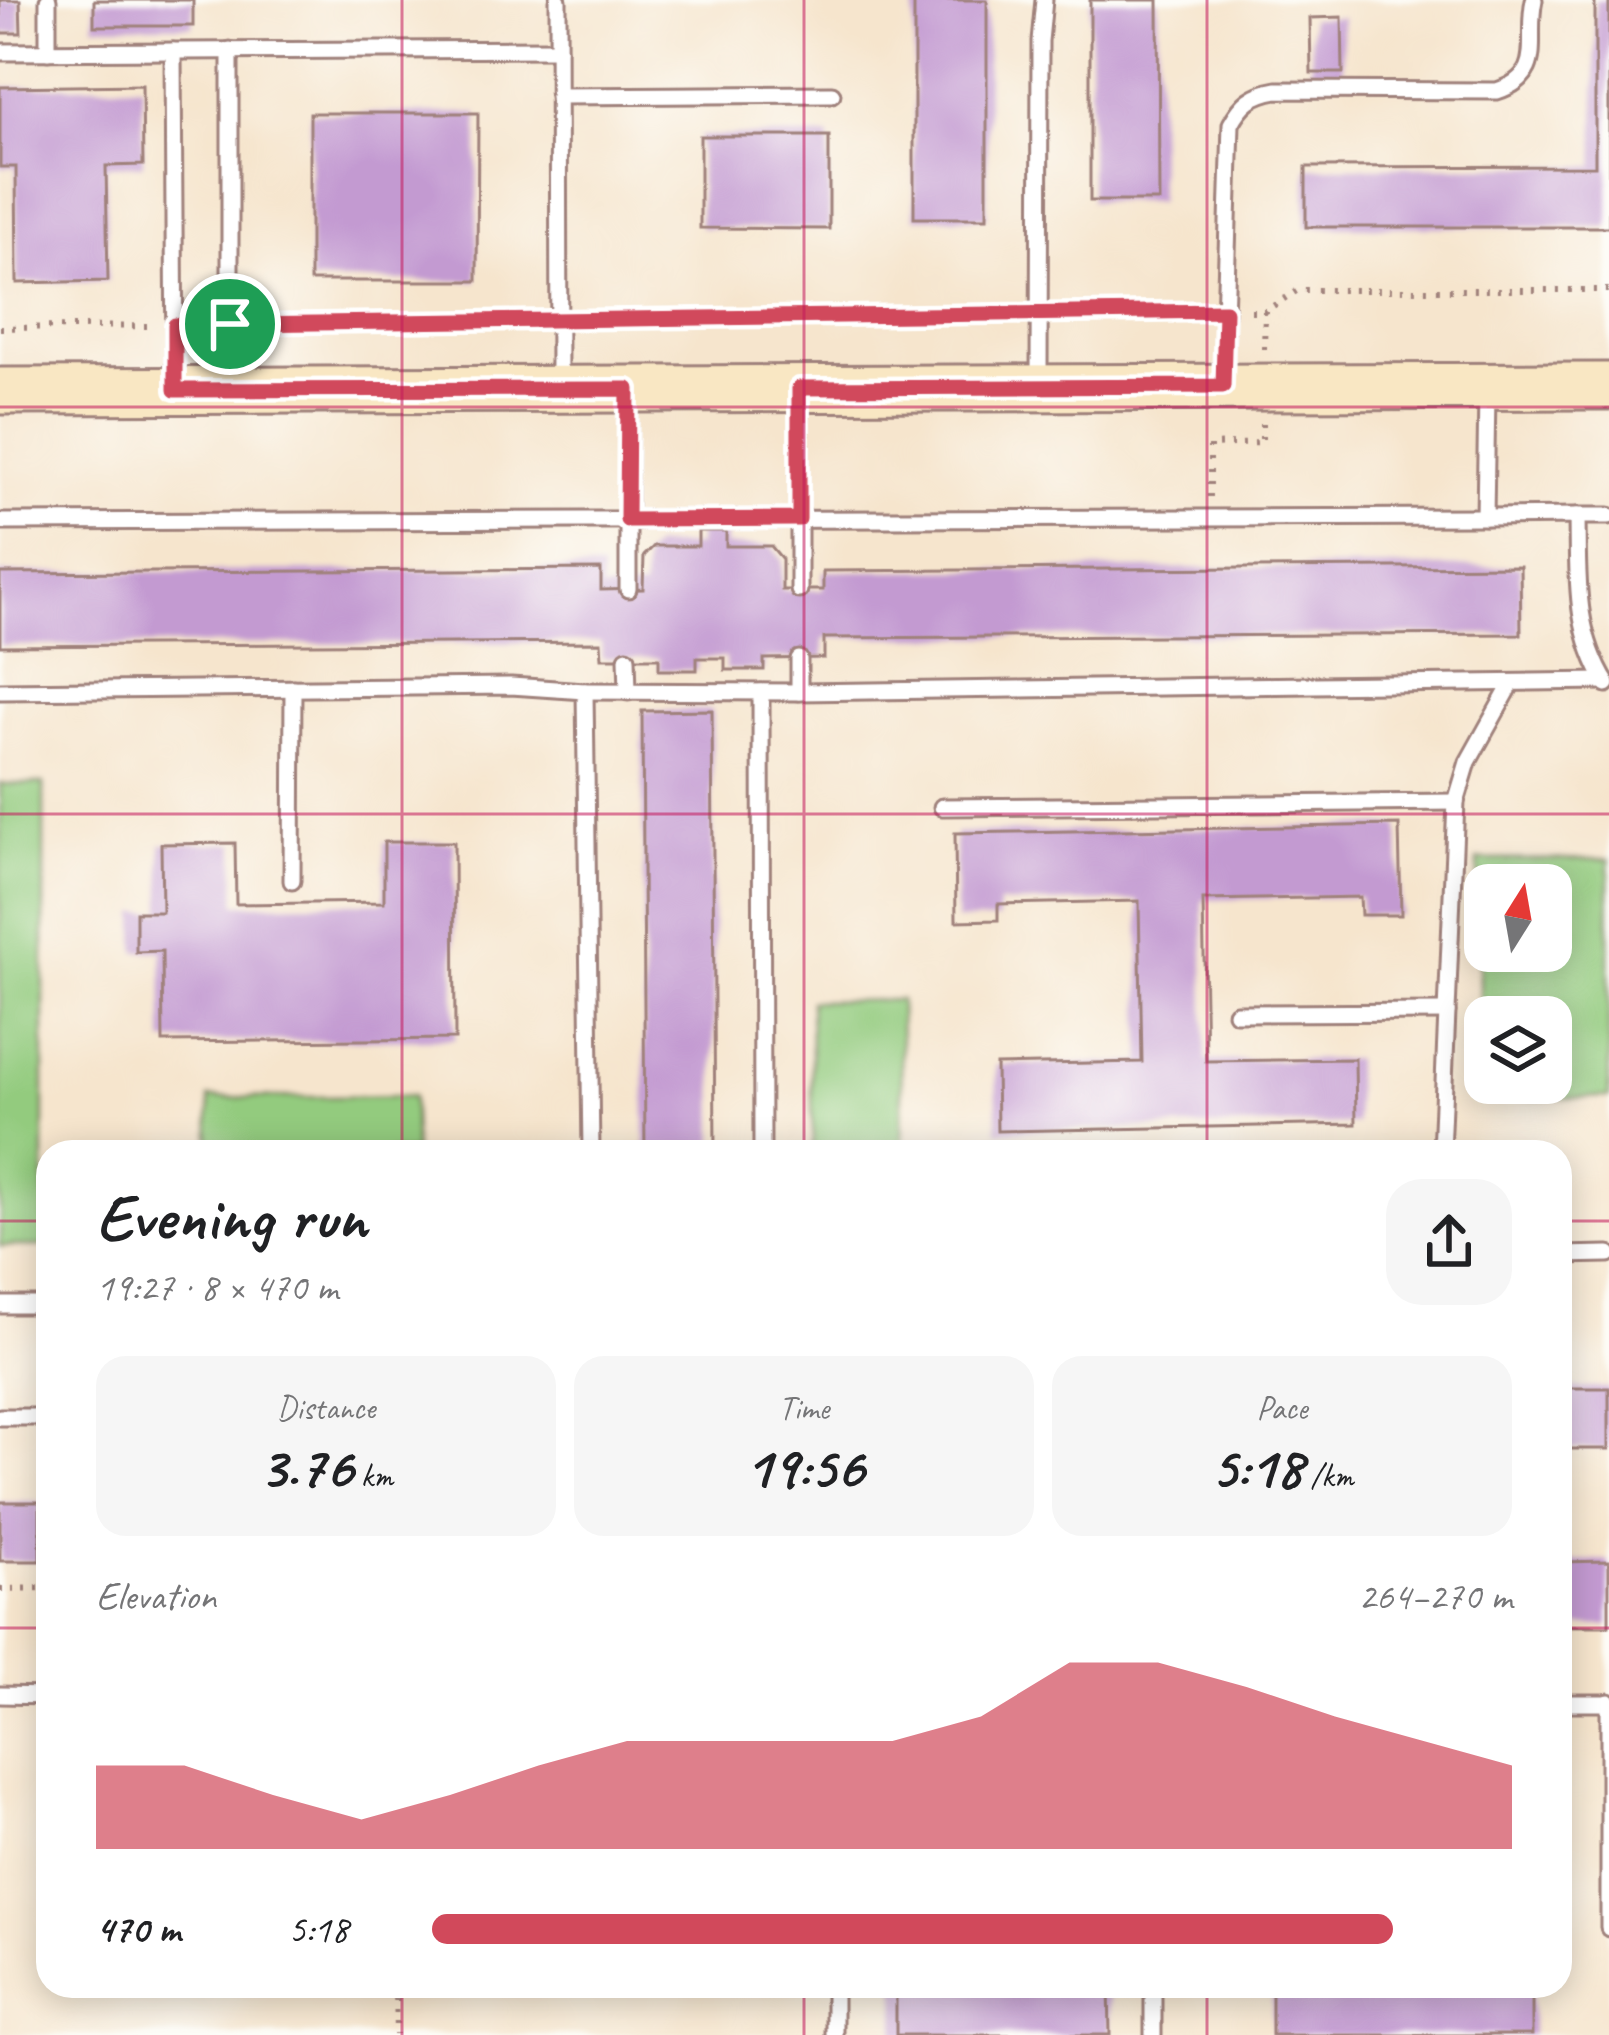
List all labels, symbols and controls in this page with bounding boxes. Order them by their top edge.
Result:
pin [179,273,281,375]
icon: arrive [197,291,263,357]
north arrow [1464,864,1572,972]
map controls [1464,864,1572,1104]
button: layers [1464,996,1572,1104]
text: Evening run [96,1176,366,1259]
button: share [1386,1179,1512,1305]
text: 19:27 · 8 × 470 m [96,1263,338,1312]
text: Distance [277,1387,375,1429]
text: Time [779,1387,829,1429]
text: Pace [1257,1387,1307,1429]
text: 3.76 [259,1429,353,1505]
text: 19:56 [744,1429,864,1505]
text: 5:18 [1210,1429,1302,1505]
text: km [353,1455,393,1497]
text: /km [1302,1455,1354,1497]
text: Elevation [96,1572,216,1621]
text: 264–270 m [1358,1572,1512,1621]
text: 470 m [96,1905,180,1954]
text: 5:18 [288,1905,348,1954]

